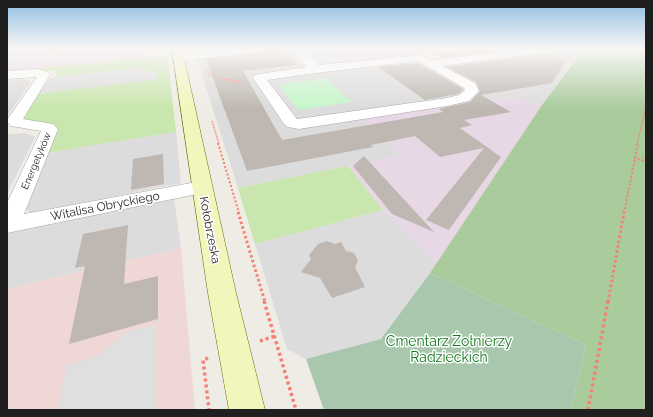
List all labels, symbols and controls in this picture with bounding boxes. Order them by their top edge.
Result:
street label: Energetyków [19,131,53,191]
street label: Witalisa Obryckiego [49,189,161,223]
street label: Kołobrzeska [197,195,223,265]
park label: Cmentarz Żołnierzy Radzieckich [386,331,513,365]

